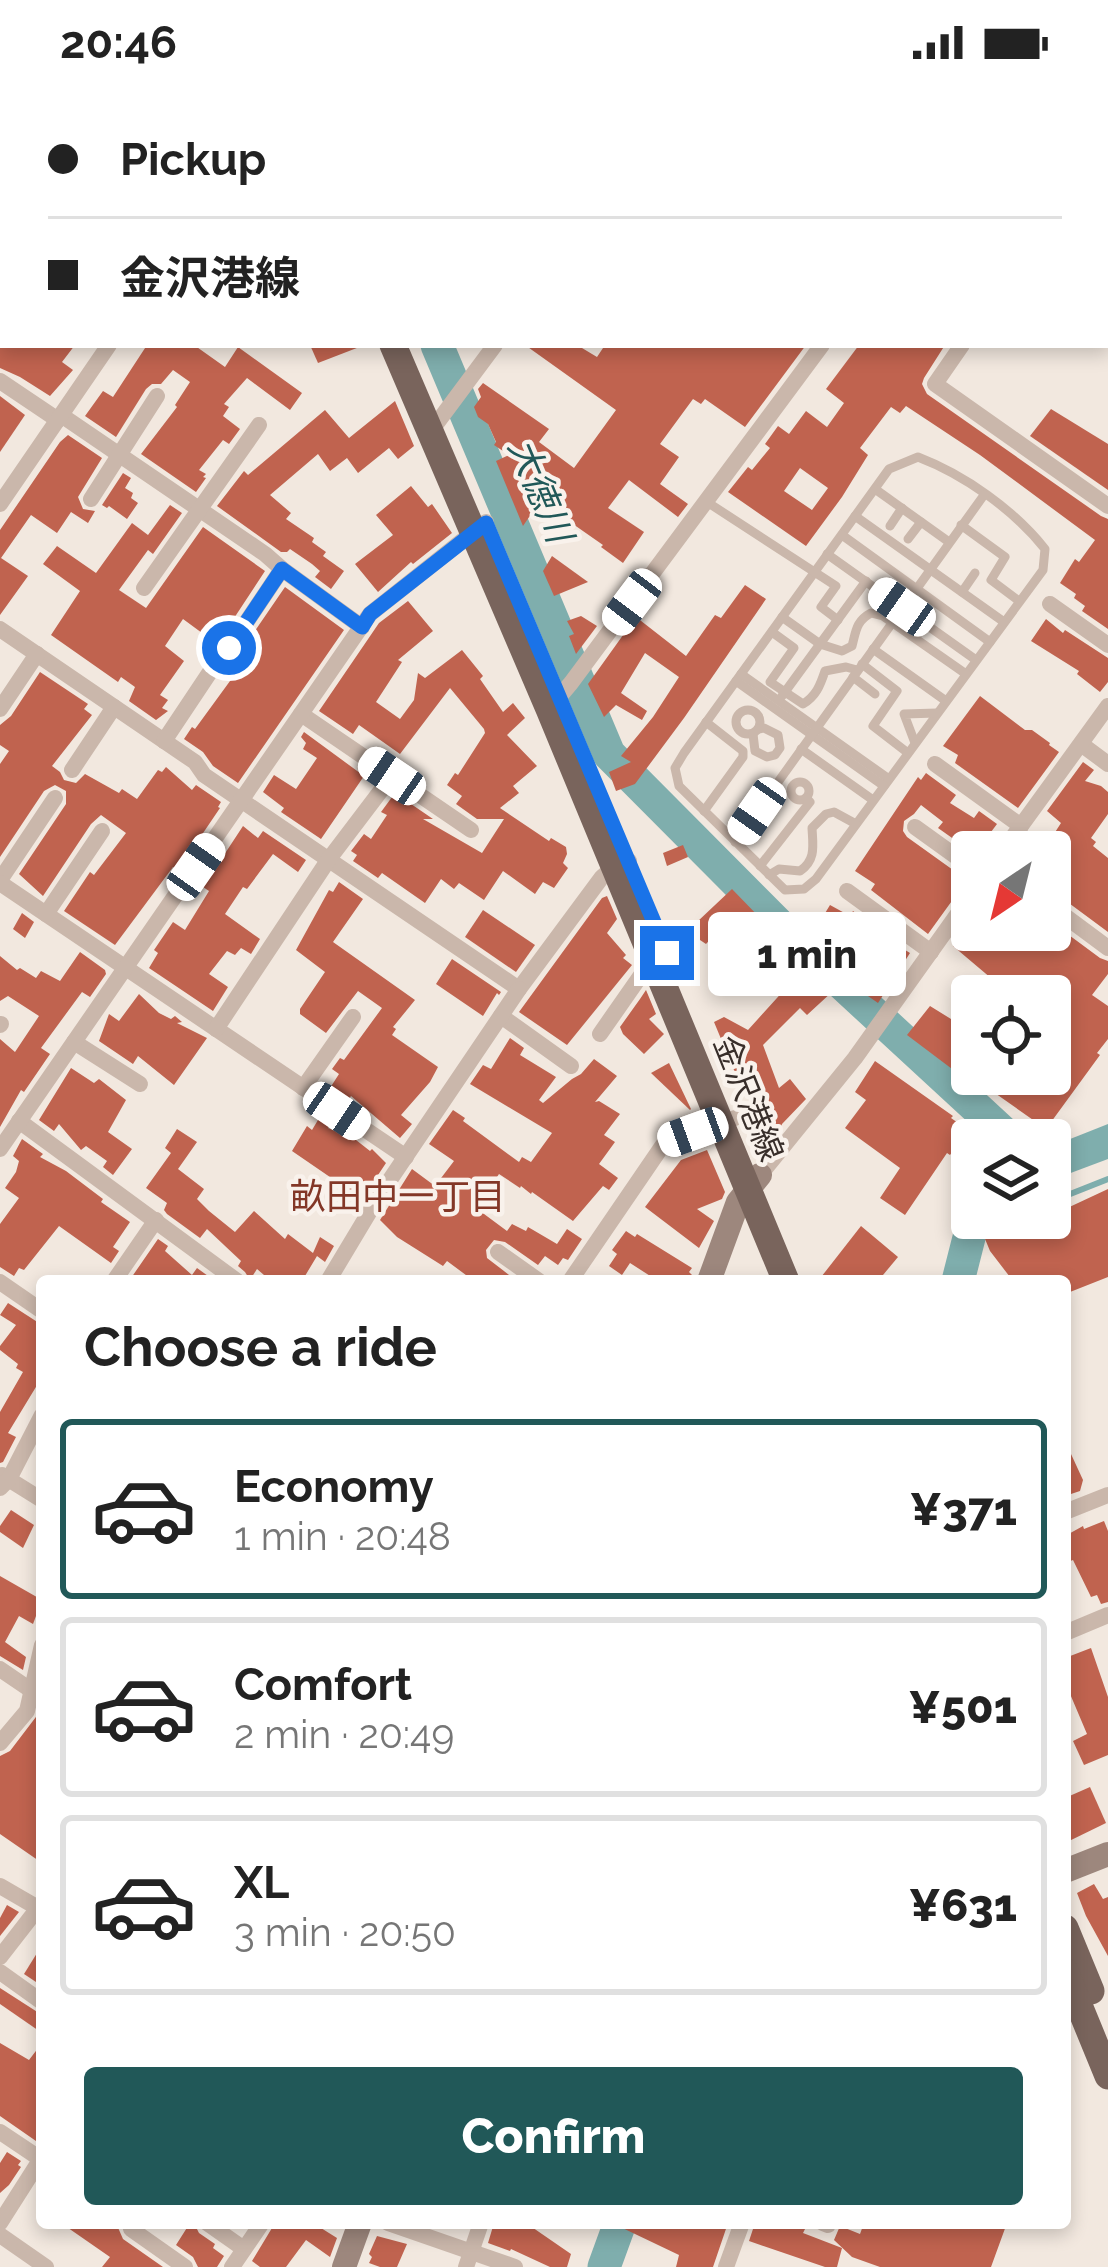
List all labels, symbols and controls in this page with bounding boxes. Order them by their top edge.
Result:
text: 20:46 [60,16,177,69]
text: Pickup [120,133,266,186]
text: 金沢港線 [120,252,300,305]
water label: 大徳川 [501,432,583,552]
car [596,562,668,642]
car [862,572,942,642]
route start [202,621,256,675]
car [352,741,432,811]
car [722,771,792,851]
car [161,827,231,907]
north arrow [951,831,1071,951]
map controls [951,831,1071,1239]
callout: 1 min [709,911,907,995]
route end [640,926,694,980]
text: 1 min [757,931,857,977]
button: locate [951,975,1071,1095]
street label: 金沢港線 [706,1030,791,1167]
car [297,1076,377,1146]
car [653,1103,733,1161]
button: layers [951,1119,1071,1239]
district label: 畝田中一丁目 [290,1175,506,1217]
text: Choose a ride [84,1315,437,1379]
icon: car [90,1455,198,1563]
text: Economy [234,1460,434,1513]
text: ¥371 [909,1483,1017,1536]
text: 1 min · 20:48 [234,1513,451,1559]
icon: car [90,1653,198,1761]
text: Comfort [234,1658,412,1711]
text: ¥501 [908,1681,1017,1734]
text: 2 min · 20:49 [234,1711,454,1757]
icon: car [90,1851,198,1959]
text: XL [234,1856,289,1909]
text: ¥631 [908,1879,1017,1932]
text: 3 min · 20:50 [234,1909,456,1955]
button: Confirm [84,2067,1023,2205]

